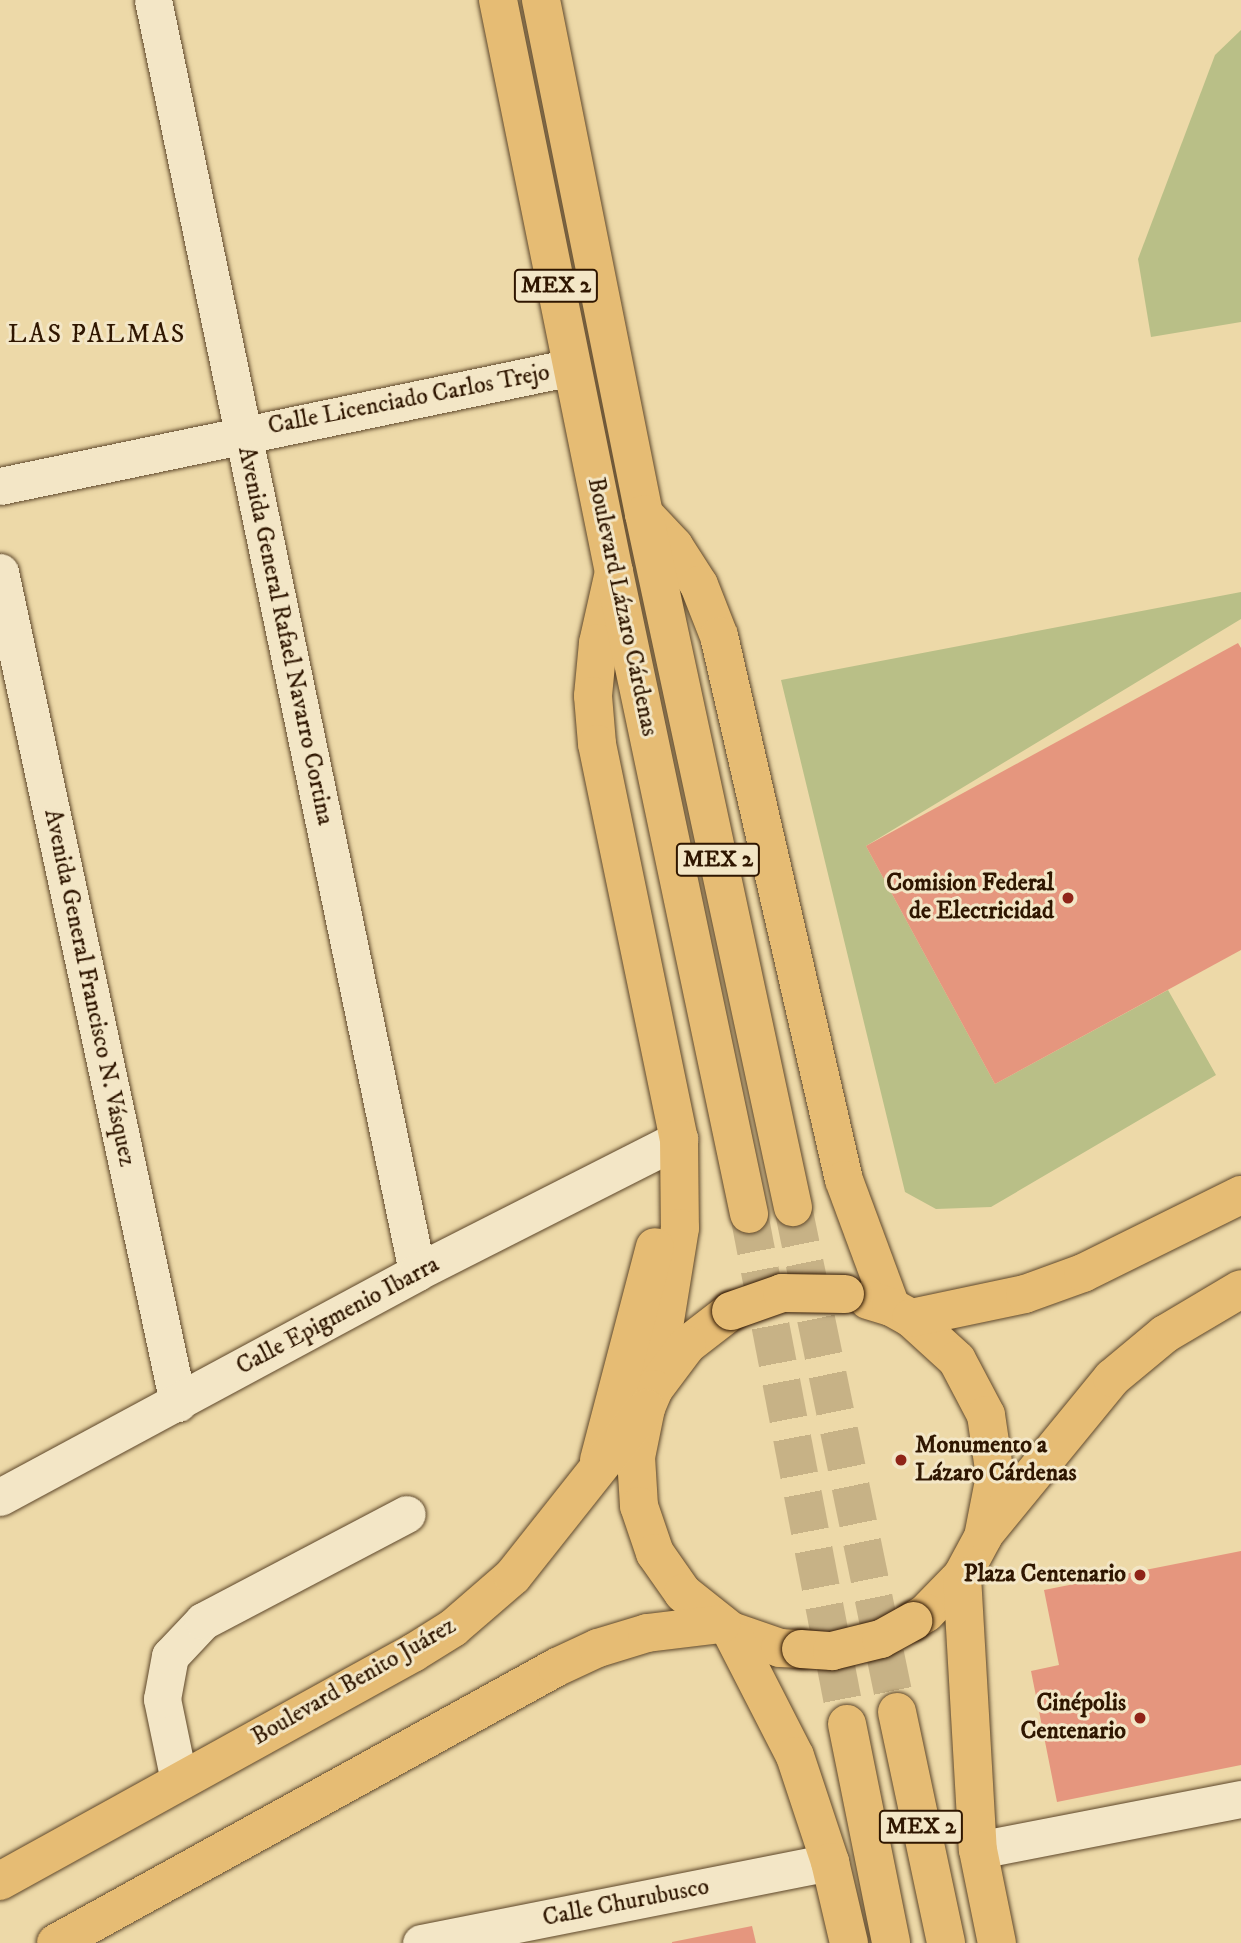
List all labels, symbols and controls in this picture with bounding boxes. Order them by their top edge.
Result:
road number: MEX 2 [512,266,600,306]
district label: LAS PALMAS [9,319,185,351]
street label: Calle Licenciado Carlos Trejo [266,359,552,441]
street label: Avenida General Rafael Navarro Cortina [231,444,339,828]
street label: Boulevard Lázaro Cárdenas [580,475,664,739]
street label: Avenida General Francisco N. Vásquez [37,807,141,1169]
road number: MEX 2 [674,840,762,880]
place label: Comision Federal de Electricidad [886,870,1054,926]
marker: Comision Federal de Electricidad [1060,890,1076,906]
street label: Calle Epigmenio Ibarra [232,1250,444,1382]
place label: Monumento a Lázaro Cárdenas [915,1432,1077,1488]
marker: Monumento a Lázaro Cárdenas [893,1452,909,1468]
place label: Plaza Centenario [964,1561,1126,1589]
marker: Plaza Centenario [1132,1567,1148,1583]
street label: Boulevard Benito Juárez [247,1612,461,1752]
place label: Cinépolis Centenario [1021,1690,1126,1746]
marker: Cinépolis Centenario [1132,1710,1148,1726]
road number: MEX 2 [877,1808,965,1846]
street label: Calle Churubusco [540,1873,712,1933]

